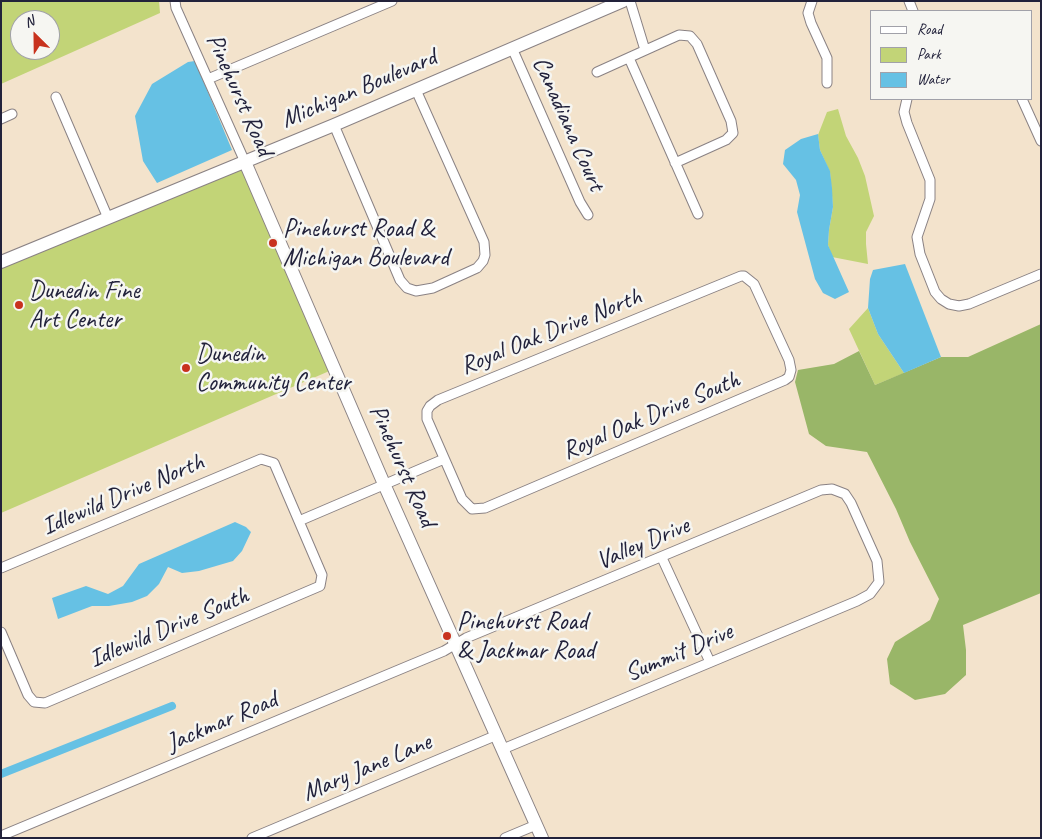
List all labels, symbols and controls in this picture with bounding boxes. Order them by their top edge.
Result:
north arrow [10,10,60,60]
legend [870,10,1032,100]
text: N [22,12,37,31]
text: Road [917,20,942,39]
street label: Pinehurst Road [199,29,279,161]
street label: Michigan Boulevard [277,43,441,135]
text: Park [917,45,941,64]
street label: Canadiana Court [525,52,611,196]
text: Water [917,70,950,89]
place label: Pinehurst Road & Michigan Boulevard [283,214,449,273]
marker: Pinehurst Road & Michigan Boulevard [267,237,279,249]
place label: Dunedin Fine Art Center [29,276,140,335]
street label: Royal Oak Drive North [456,282,646,382]
marker: Dunedin Fine Art Center [13,299,25,311]
place label: Dunedin Community Center [196,339,351,398]
marker: Dunedin Community Center [180,362,192,374]
street label: Royal Oak Drive South [558,365,744,467]
street label: Pinehurst Road [362,400,442,532]
street label: Idlewild Drive North [38,447,208,543]
street label: Valley Drive [592,511,694,577]
street label: Idlewild Drive South [85,581,253,675]
place label: Pinehurst Road & Jackmar Road [457,607,594,666]
street label: Summit Drive [621,617,737,689]
marker: Pinehurst Road & Jackmar Road [441,630,453,642]
street label: Jackmar Road [162,685,282,759]
street label: Mary Jane Lane [298,727,436,809]

